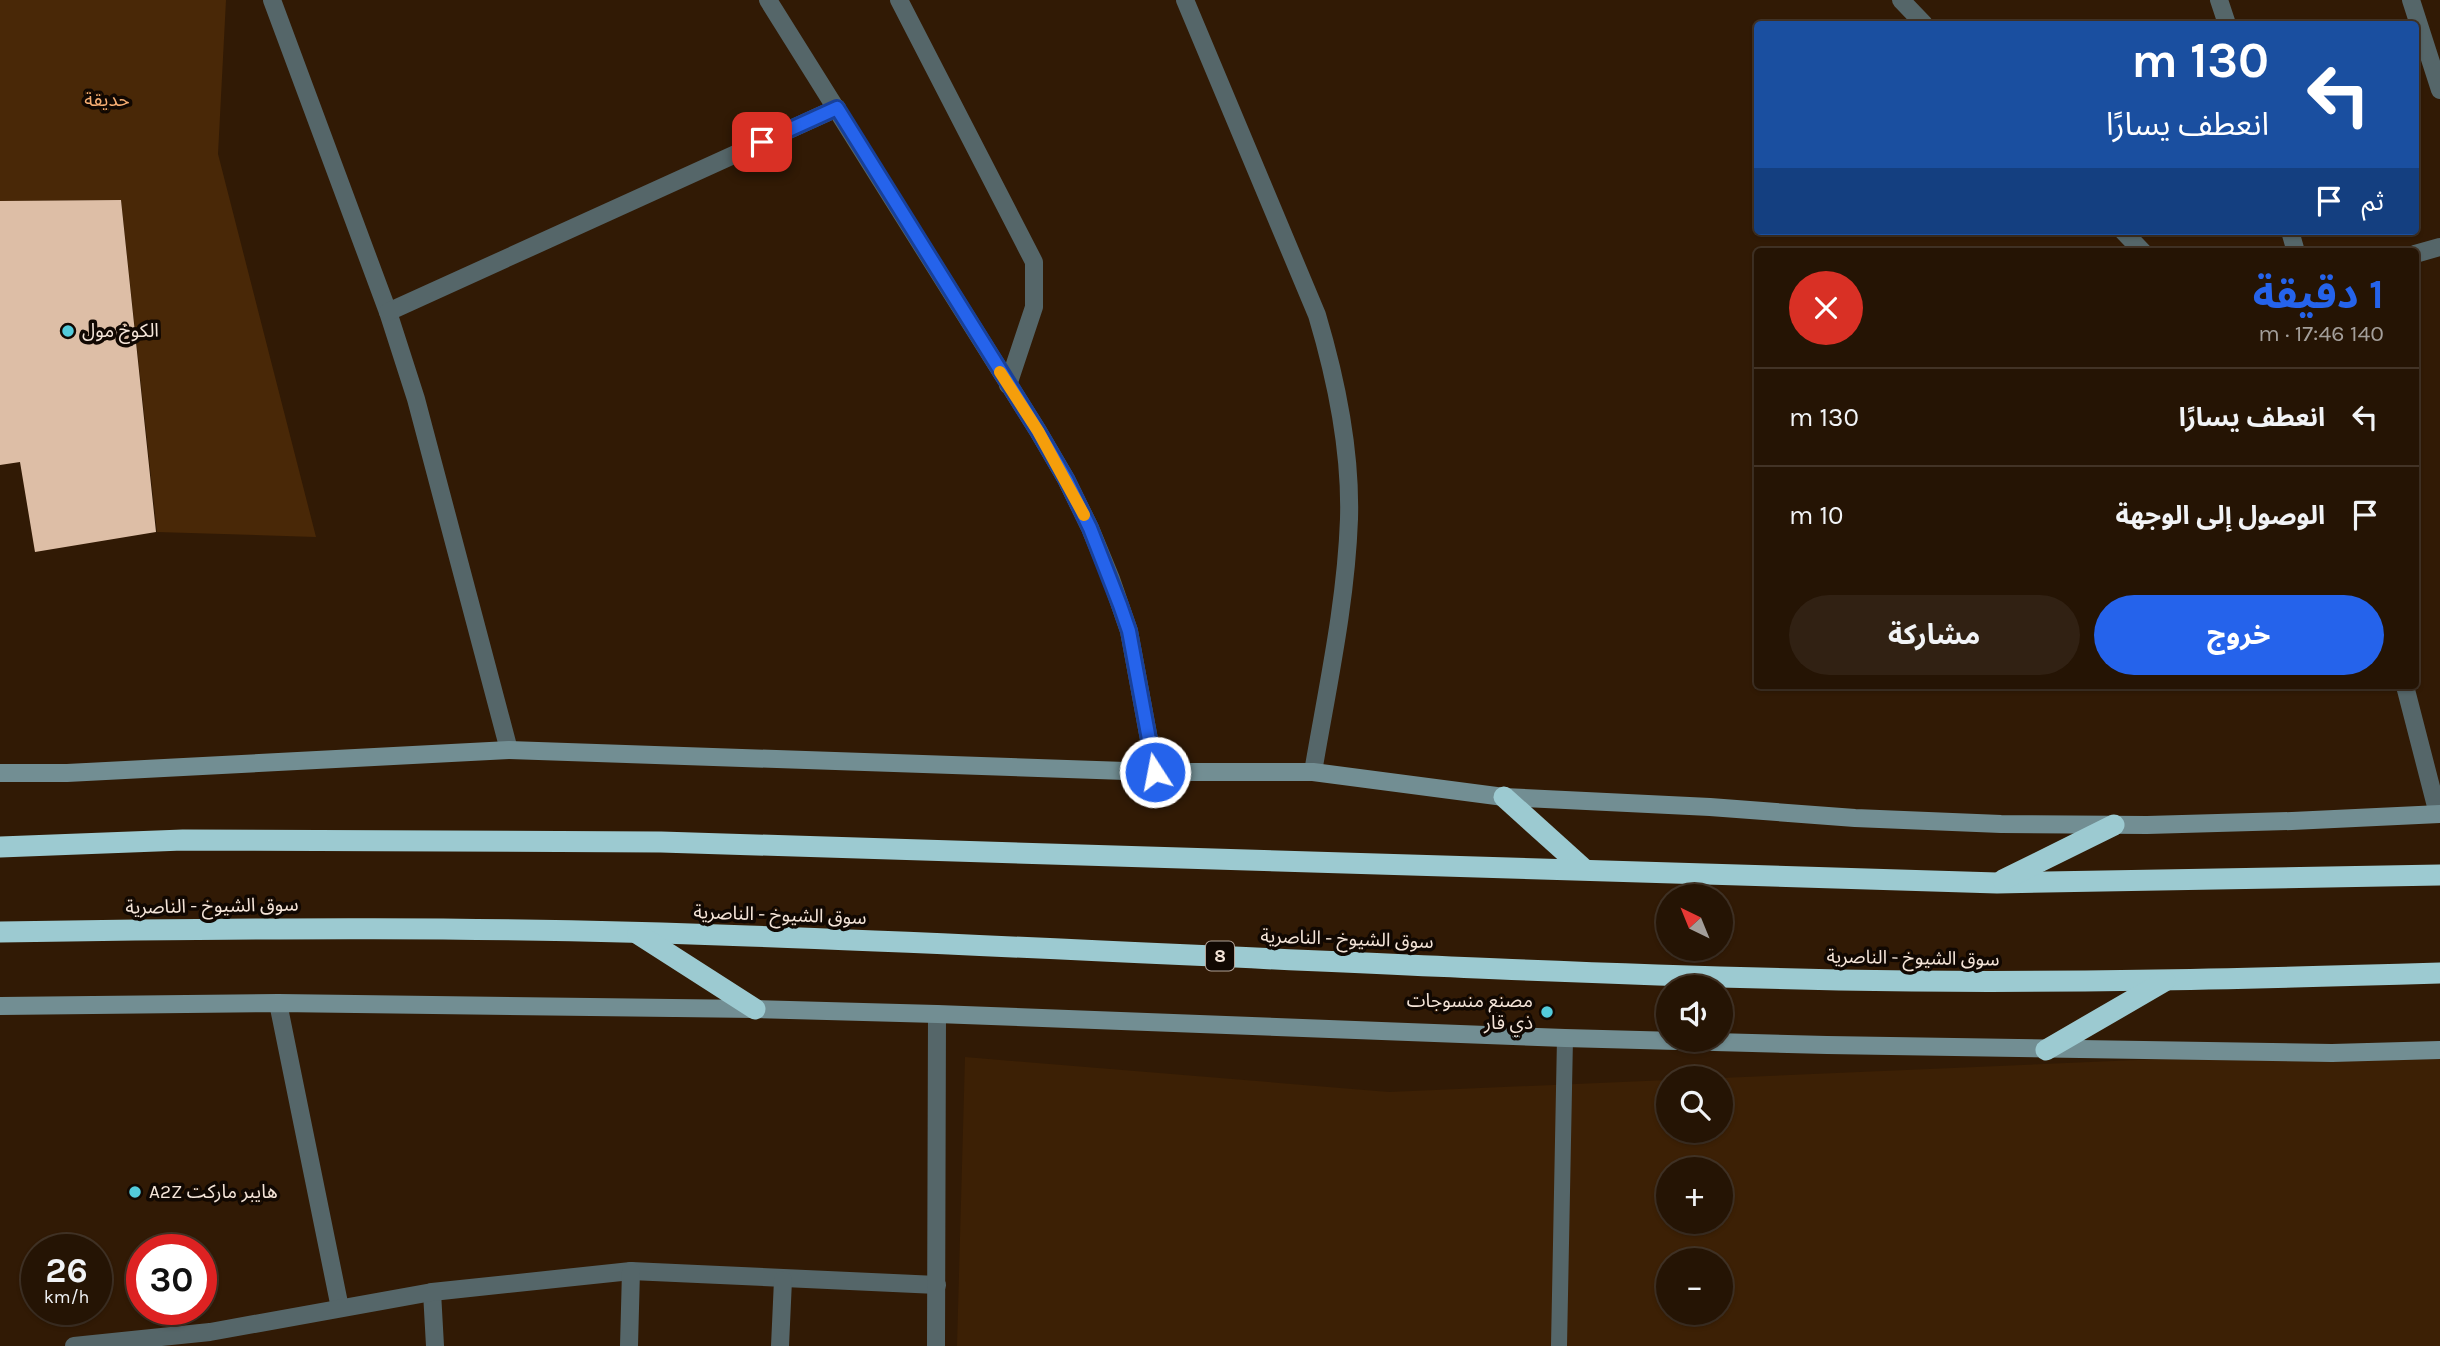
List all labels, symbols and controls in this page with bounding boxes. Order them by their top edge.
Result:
text: 130 m [2131,32,2269,89]
icon: left [2293,49,2384,140]
park label: حديقة [84,89,130,111]
text: انعطف يسارًا [2106,106,2269,143]
pin [732,112,792,172]
icon: arrive [743,123,781,161]
icon: arrive [2310,182,2348,220]
text: ثم [2362,186,2384,217]
text: 1 دقيقة [2253,269,2384,319]
button: close [1789,271,1863,345]
place label: الكوخ مول [82,320,159,344]
text: 140 m · 17:46 [2258,320,2384,347]
marker: الكوخ مول [60,323,76,339]
icon: left [2346,398,2384,436]
text: 130 m [1789,402,1859,433]
text: انعطف يسارًا [2179,402,2325,433]
icon: arrive [2346,496,2384,534]
text: 10 m [1789,500,1844,531]
text: الوصول إلى الوجهة [2116,500,2325,531]
button: مشاركة [1789,595,2080,675]
button: خروج [2094,595,2384,675]
position arrow [1118,735,1192,809]
north arrow [1656,884,1732,961]
map controls [1656,884,1733,1325]
street label: سوق الشيوخ - الناصرية [125,893,299,921]
street label: سوق الشيوخ - الناصرية [693,901,867,931]
street label: سوق الشيوخ - الناصرية [1260,925,1434,955]
road number: 8 [1206,942,1234,971]
street label: سوق الشيوخ - الناصرية [1826,945,2000,973]
button: sound [1656,975,1733,1052]
place label: مصنع منسوجات ذي قار [1407,990,1533,1037]
marker: مصنع منسوجات ذي قار [1539,1004,1555,1020]
button: search [1656,1066,1733,1143]
button: + [1656,1157,1733,1234]
place label: A2Z هايبر ماركت [149,1181,278,1203]
marker: A2Z هايبر ماركت [127,1184,143,1200]
speed limit sign: 30 [126,1234,217,1325]
button: − [1656,1248,1733,1325]
text: 26 [45,1250,88,1291]
text: km/h [44,1286,89,1308]

